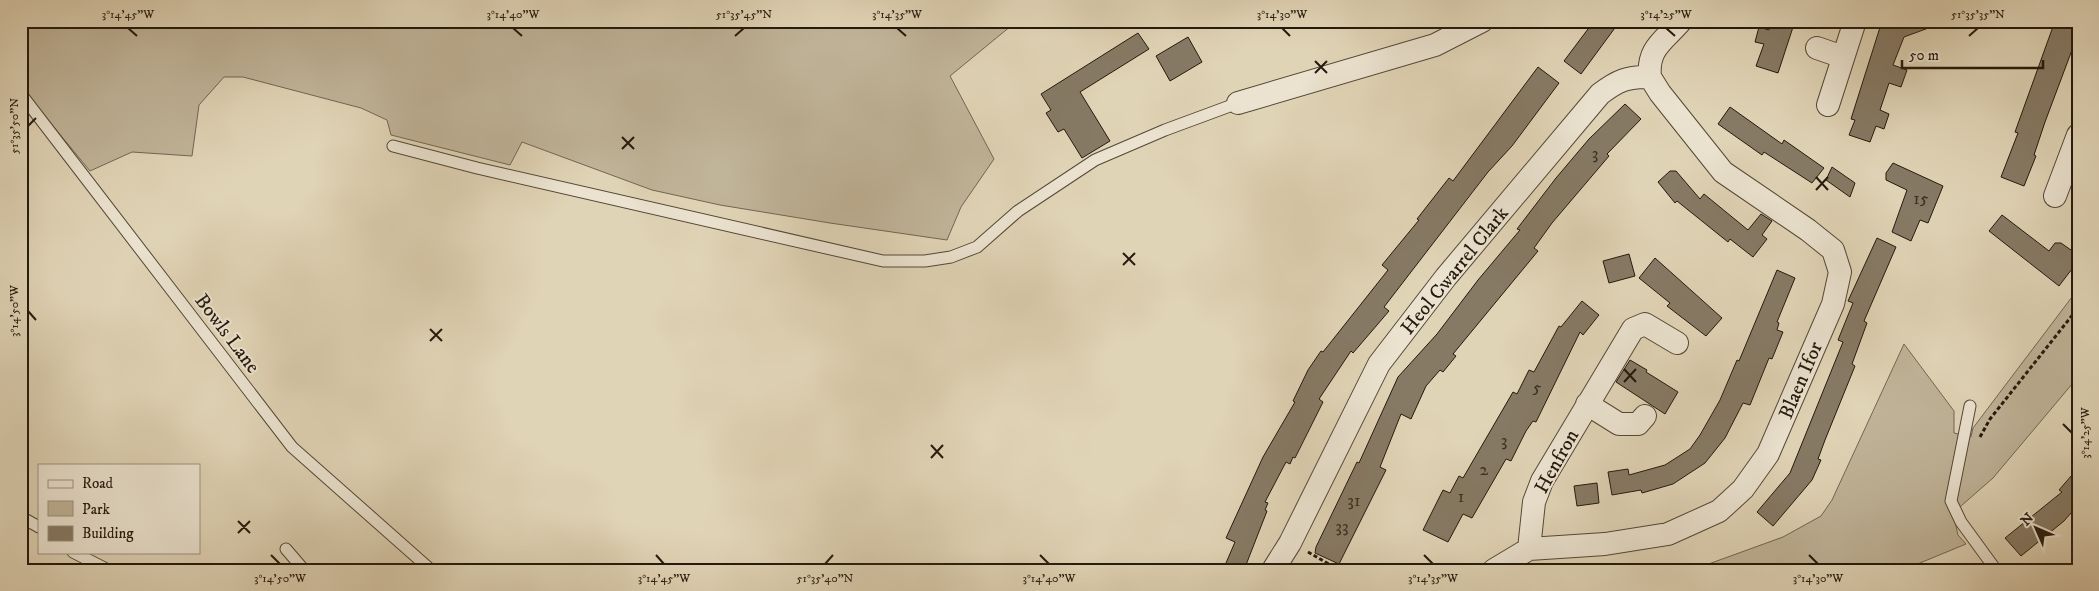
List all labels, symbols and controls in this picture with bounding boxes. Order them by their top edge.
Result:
text: 3°14'45"W [102,7,155,22]
text: 3°14'40"W [486,7,541,22]
text: 51°35'45"N [716,7,772,22]
text: 3°14'35"W [872,7,923,22]
text: 3°14'30"W [1257,7,1308,22]
text: 3°14'25"W [1640,7,1693,22]
text: 51°35'35"N [1951,7,2005,22]
scale bar [1902,38,2043,70]
text: 50 m [1909,46,1939,65]
text: 51°35'50"N [7,98,22,154]
house number: 3 [1592,143,1598,165]
house number: 15 [1913,188,1929,210]
street label: Heol Cwarrel Clark [1396,202,1515,340]
text: 3°14'50"W [7,284,22,337]
street label: Bowls Lane [189,289,265,379]
street label: Blaen Ifor [1774,338,1829,423]
house number: 5 [1533,377,1542,399]
text: 3°14'25"W [2078,406,2093,459]
street label: Henfron [1530,425,1585,498]
house number: 3 [1501,430,1507,452]
house number: 2 [1480,459,1489,481]
legend [38,464,200,554]
text: Road [82,474,114,493]
house number: 1 [1458,486,1464,508]
house number: 31 [1347,490,1361,512]
text: Park [82,500,111,519]
north arrow [2012,504,2062,554]
text: N [2017,509,2038,530]
house number: 33 [1335,516,1349,538]
text: Building [82,524,134,543]
text: 3°14'50"W [254,571,307,586]
text: 3°14'45"W [638,571,691,586]
text: 51°35'40"N [797,571,854,586]
text: 3°14'40"W [1022,571,1077,586]
text: 3°14'35"W [1408,571,1459,586]
text: 3°14'30"W [1793,571,1844,586]

